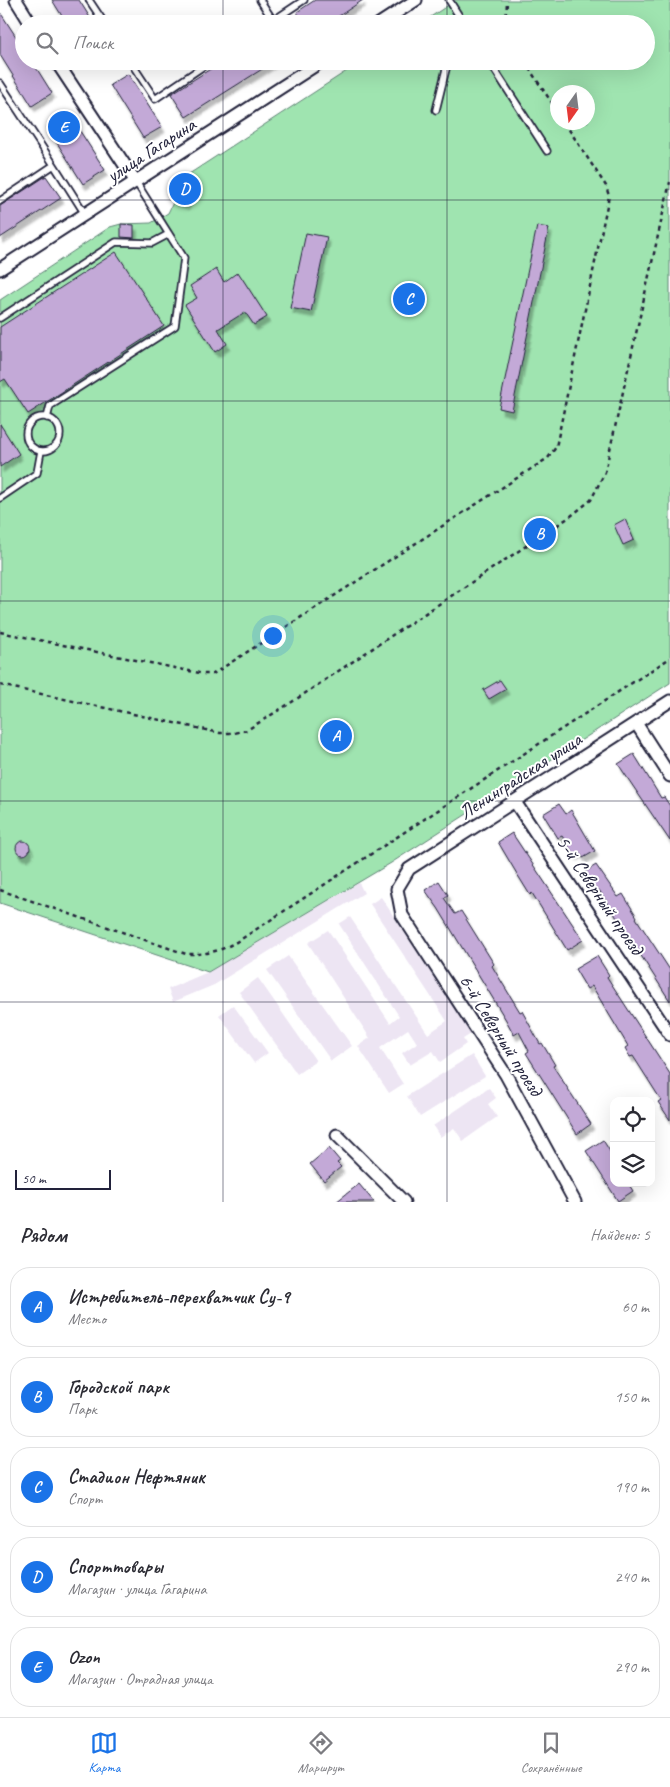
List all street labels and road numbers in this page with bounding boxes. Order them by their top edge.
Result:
street label: улица Гагарина [101,111,201,189]
street label: Ленинградская улица [454,726,588,825]
street label: 5-й Северный проезд [551,831,650,961]
street label: 6-й Северный проезд [454,970,549,1102]

